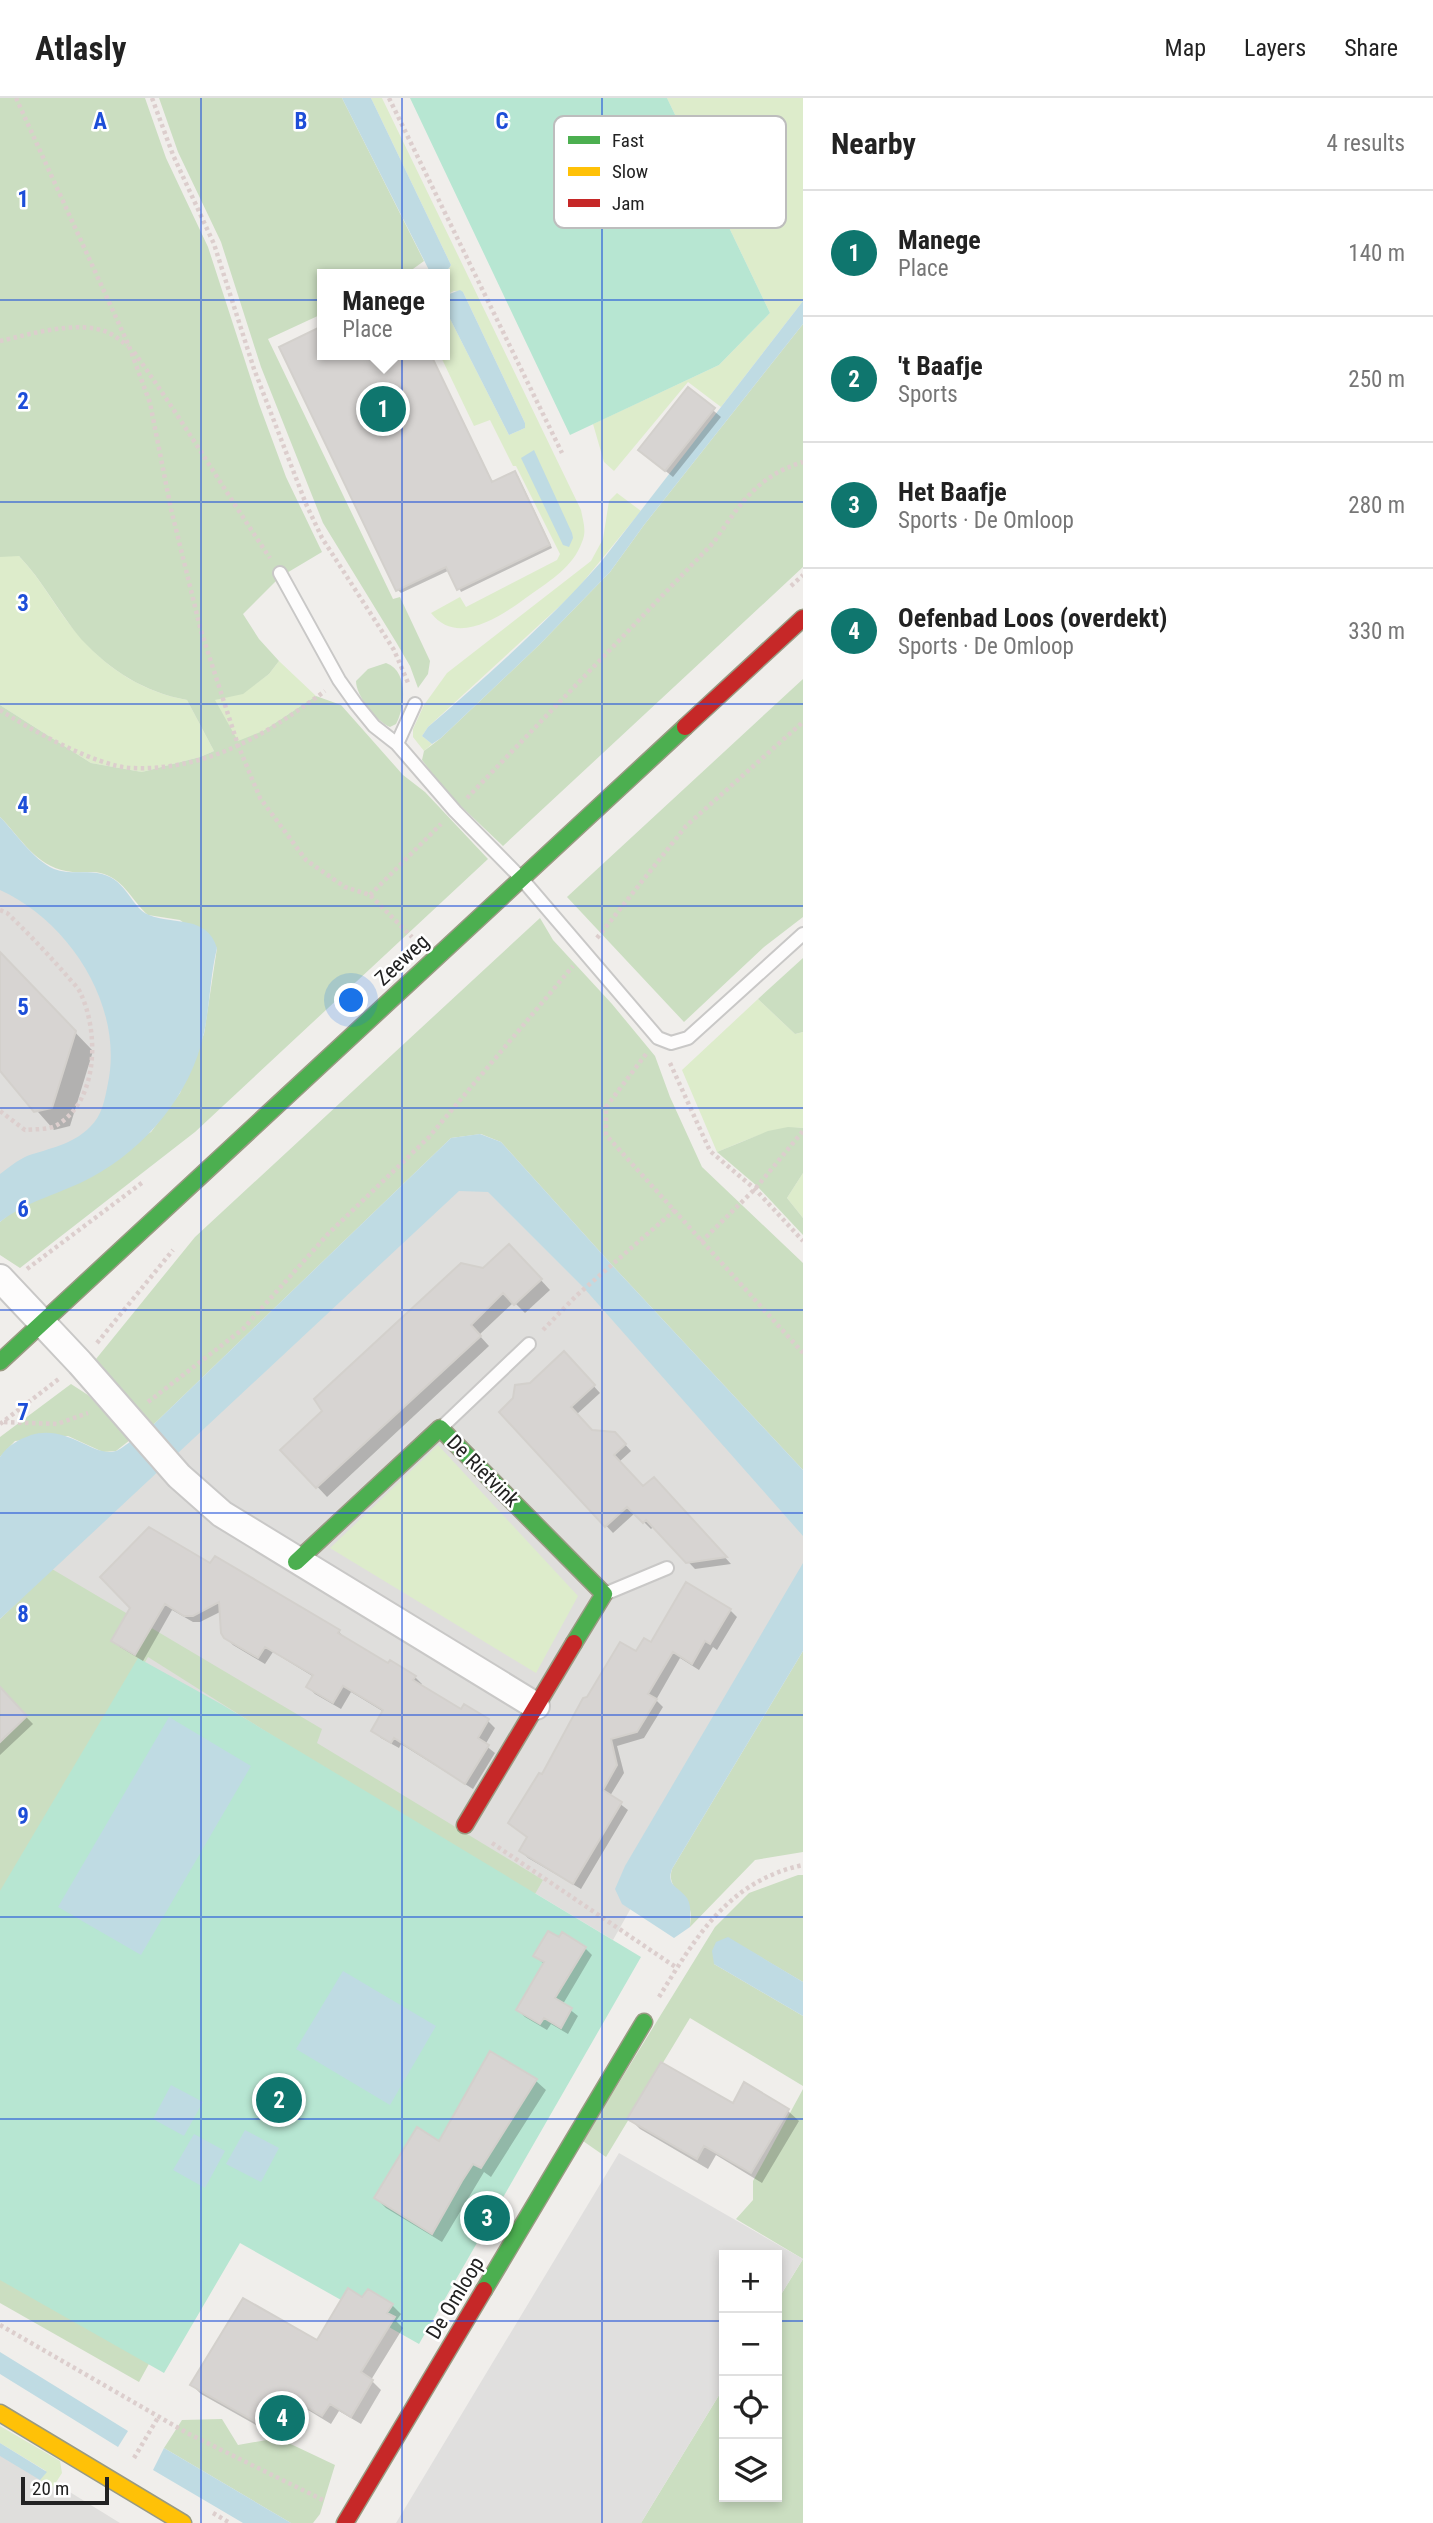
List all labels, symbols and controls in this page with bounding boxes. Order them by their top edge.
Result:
text: Atlasly [35,29,126,68]
text: Map [1165,34,1206,62]
text: Layers [1244,34,1306,62]
text: Share [1344,34,1398,62]
text: A [93,108,107,135]
text: B [295,108,307,135]
text: C [495,108,509,135]
legend [554,116,786,228]
text: Nearby [831,126,916,161]
text: Fast [612,129,644,152]
text: 4 results [1327,130,1405,157]
text: Slow [612,160,648,183]
text: 1 [17,186,29,213]
text: Jam [612,192,645,215]
text: Manege [898,225,981,255]
text: 1 [848,240,860,267]
text: 140 m [1348,240,1405,267]
text: Place [898,255,948,282]
popup [317,269,450,360]
text: Manege [342,286,425,316]
text: Place [342,316,393,343]
text: 't Baafje [898,351,983,381]
text: 2 [848,366,860,393]
text: 250 m [1348,366,1405,393]
text: Sports [898,381,958,408]
pin: 1 [360,383,406,435]
text: 2 [17,388,29,415]
text: Het Baafje [898,477,1007,507]
text: 3 [848,492,860,519]
text: 280 m [1348,492,1405,519]
text: Sports · De Omloop [898,507,1074,534]
text: 3 [17,590,29,617]
text: Oefenbad Loos (overdekt) [898,603,1167,633]
text: 4 [848,618,860,645]
text: 330 m [1348,618,1405,645]
text: Sports · De Omloop [898,633,1074,660]
text: 4 [17,792,29,819]
street label: Zeeweg [370,929,434,991]
your location [334,983,368,1017]
text: 5 [17,994,29,1021]
text: 6 [17,1196,29,1223]
text: 7 [17,1399,29,1426]
street label: De Rietvink [442,1430,524,1512]
text: 8 [17,1601,29,1628]
text: 9 [17,1803,29,1830]
pin: 2 [256,2074,302,2126]
pin: 3 [464,2192,510,2244]
map controls [719,2250,782,2502]
button: + [719,2250,782,2313]
street label: De Omloop [421,2253,489,2343]
button: − [719,2313,782,2376]
button: locate [719,2376,782,2439]
pin: 4 [259,2392,305,2444]
button: layers [719,2439,782,2502]
scale bar [21,2474,108,2506]
text: 20 m [32,2477,69,2500]

